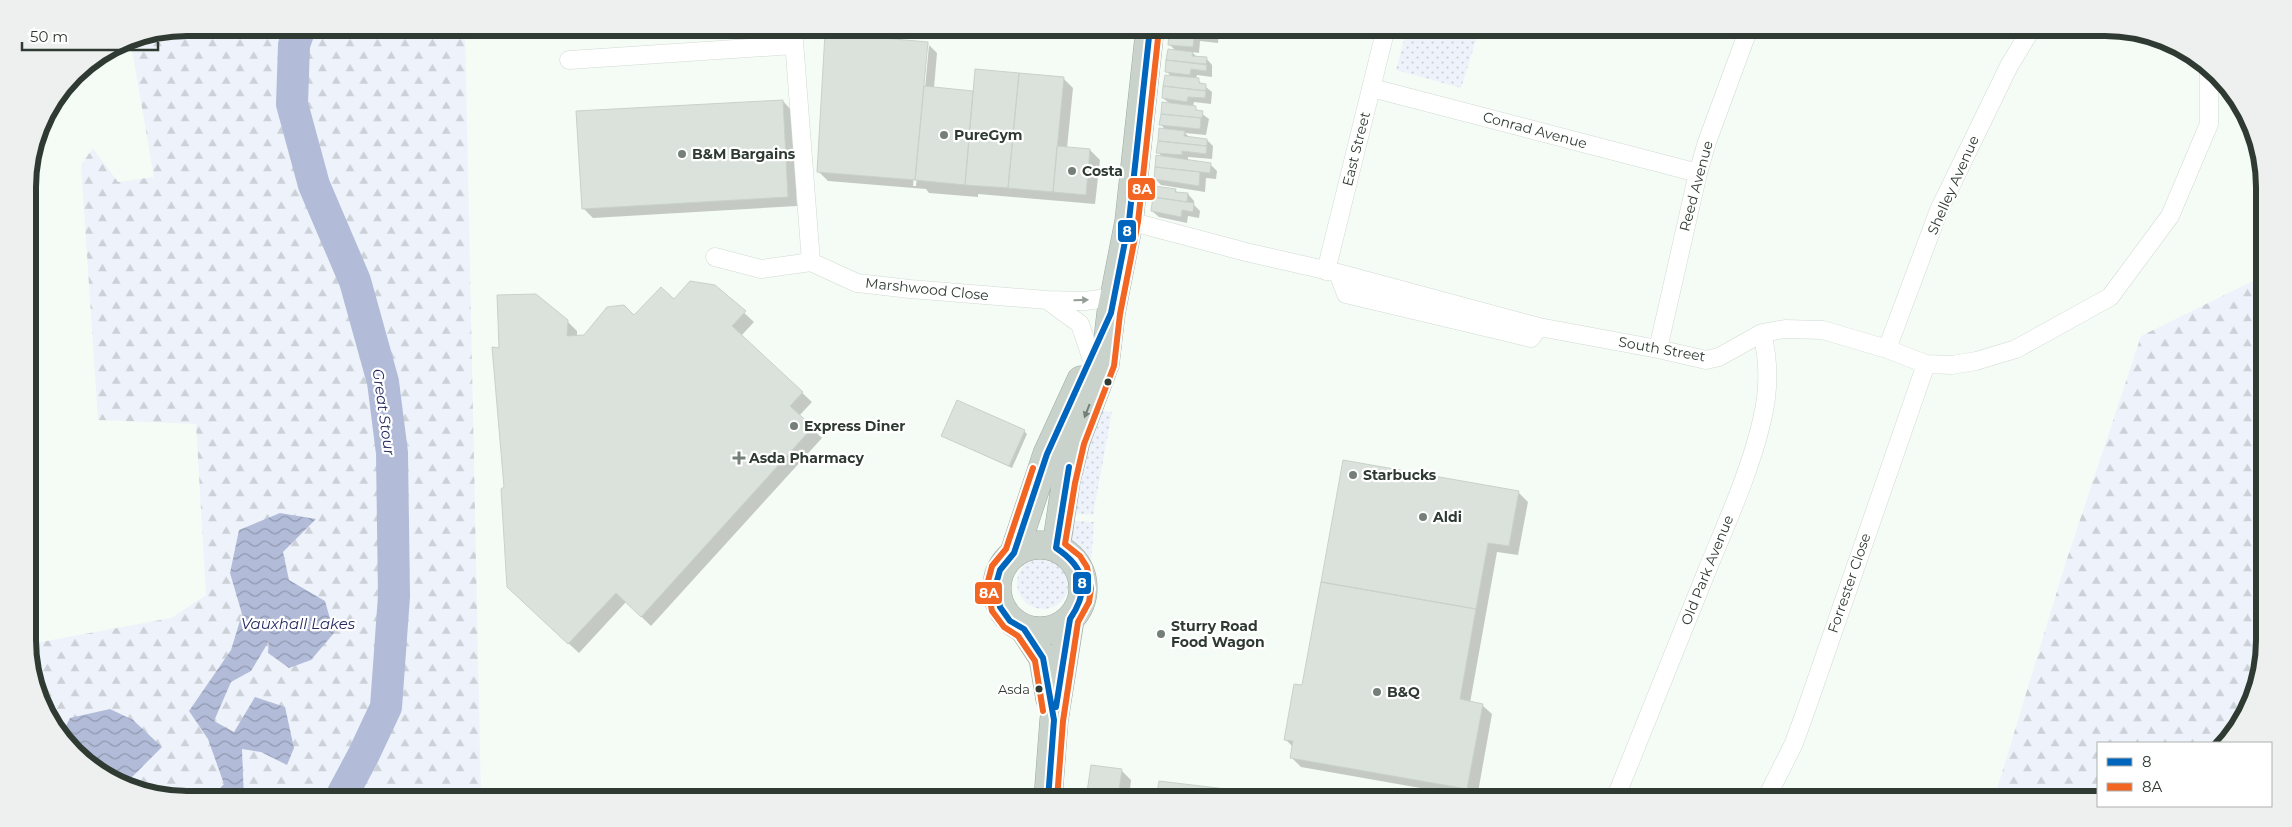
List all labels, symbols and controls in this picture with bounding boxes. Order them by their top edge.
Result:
scale bar [22,20,159,52]
text: 50 m [30,27,68,46]
street label: Conrad Avenue [1481,107,1589,153]
street label: East Street [1338,110,1374,188]
place label: PureGym [954,126,1022,144]
marker: PureGym [938,129,950,141]
street label: Shelley Avenue [1923,133,1983,237]
street label: Reed Avenue [1675,139,1717,233]
place label: B&M Bargains [692,145,796,163]
marker: B&M Bargains [676,148,688,160]
place label: Costa [1082,162,1123,180]
marker: Costa [1066,165,1078,177]
line badge: 8A [1127,177,1156,201]
text: 8A [1132,180,1152,198]
line badge: 8 [1117,219,1137,243]
text: 8 [1122,222,1132,240]
street label: Marshwood Close [864,274,990,304]
one-way arrow [1073,296,1089,304]
street label: South Street [1617,333,1707,366]
water label: Great Stour [369,367,400,457]
unlabelled marker [1103,377,1113,387]
one-way arrow [1083,404,1091,419]
place label: Express Diner [804,417,905,435]
marker: Express Diner [788,420,800,432]
place label: Asda Pharmacy [748,449,865,467]
marker: Asda Pharmacy [733,452,745,464]
place label: Starbucks [1363,466,1437,484]
marker: Starbucks [1347,469,1359,481]
place label: Aldi [1432,508,1462,526]
marker: Aldi [1417,511,1429,523]
street label: Old Park Avenue [1677,512,1737,628]
street label: Forrester Close [1823,531,1875,635]
line badge: 8 [1072,571,1092,595]
text: 8 [1077,574,1087,592]
line badge: 8A [974,581,1003,605]
text: 8A [979,584,999,602]
water label: Vauxhall Lakes [241,614,356,633]
place label: Sturry Road Food Wagon [1171,617,1265,651]
marker: Sturry Road Food Wagon [1155,628,1167,640]
place label: Asda [998,681,1030,697]
place label: B&Q [1387,683,1420,701]
marker: Asda [1034,684,1044,694]
marker: B&Q [1371,686,1383,698]
legend [2097,742,2272,807]
text: 8 [2142,752,2152,771]
text: 8A [2142,777,2162,796]

